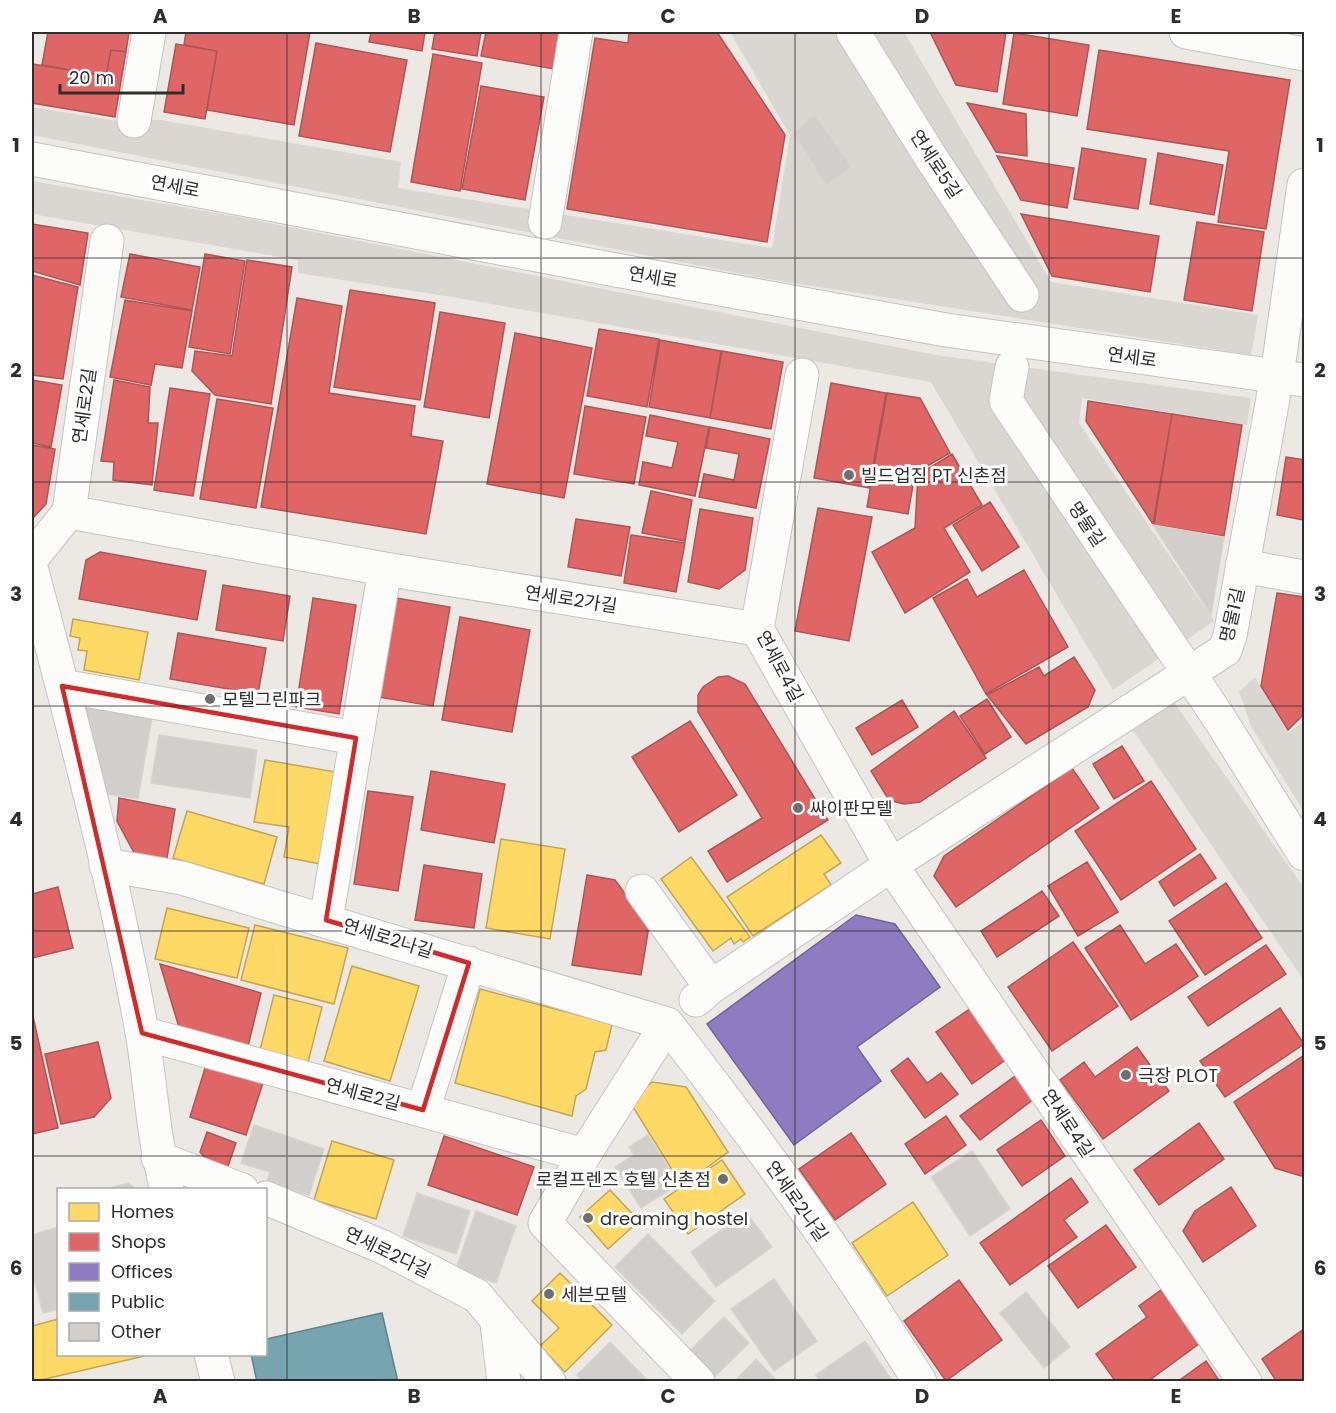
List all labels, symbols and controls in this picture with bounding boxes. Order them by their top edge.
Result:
text: A [153,2,168,30]
text: B [407,2,421,30]
text: C [660,2,676,30]
text: D [915,2,929,30]
text: E [1171,2,1181,30]
scale bar [60,57,183,95]
text: 20 m [69,65,114,90]
street label: 연세로5길 [904,125,968,203]
text: 1 [12,131,20,159]
text: 1 [1316,131,1324,159]
street label: 연세로 [148,169,202,203]
street label: 연세로 [626,260,680,294]
street label: 연세로 [1106,341,1158,373]
text: 2 [10,356,22,384]
text: 2 [1314,356,1326,384]
street label: 연세로2길 [66,366,102,446]
place label: 빌드업짐 PT 신촌점 [861,463,1007,488]
marker: 빌드업짐 PT 신촌점 [842,468,856,482]
street label: 명물길 [1063,496,1111,552]
street label: 연세로2가길 [523,579,619,619]
text: 3 [10,580,22,608]
text: 3 [1314,580,1326,608]
street label: 명물1길 [1214,585,1250,645]
street label: 연세로4길 [751,626,809,706]
place label: 모텔그린파크 [222,687,321,712]
marker: 모텔그린파크 [203,692,217,706]
place label: 싸이판모텔 [810,796,893,821]
marker: 싸이판모텔 [791,801,805,815]
text: 4 [9,805,23,833]
text: 4 [1313,805,1327,833]
street label: 연세로2나길 [340,912,436,964]
text: 5 [10,1029,23,1057]
text: 5 [1314,1029,1327,1057]
place label: 극장 PLOT [1138,1063,1218,1088]
marker: 극장 PLOT [1119,1068,1133,1082]
street label: 연세로2길 [323,1072,403,1116]
street label: 연세로4길 [1036,1084,1100,1162]
street label: 연세로2나길 [760,1156,834,1246]
place label: 로컬프렌즈 호텔 신촌점 [536,1167,711,1192]
marker: 로컬프렌즈 호텔 신촌점 [716,1172,730,1186]
legend [57,1188,267,1356]
text: Homes [111,1199,174,1224]
place label: dreaming hostel [600,1206,748,1231]
marker: dreaming hostel [581,1211,595,1225]
street label: 연세로2다길 [341,1220,435,1284]
text: Shops [111,1229,166,1254]
text: 6 [10,1254,22,1282]
text: 6 [1314,1254,1326,1282]
text: Offices [111,1259,173,1284]
place label: 세븐모텔 [561,1282,627,1307]
marker: 세븐모텔 [542,1287,556,1301]
text: Public [111,1289,165,1314]
text: Other [111,1319,161,1344]
text: A [153,1382,168,1410]
text: B [407,1382,421,1410]
text: C [660,1382,676,1410]
text: D [915,1382,929,1410]
text: E [1171,1382,1181,1410]

